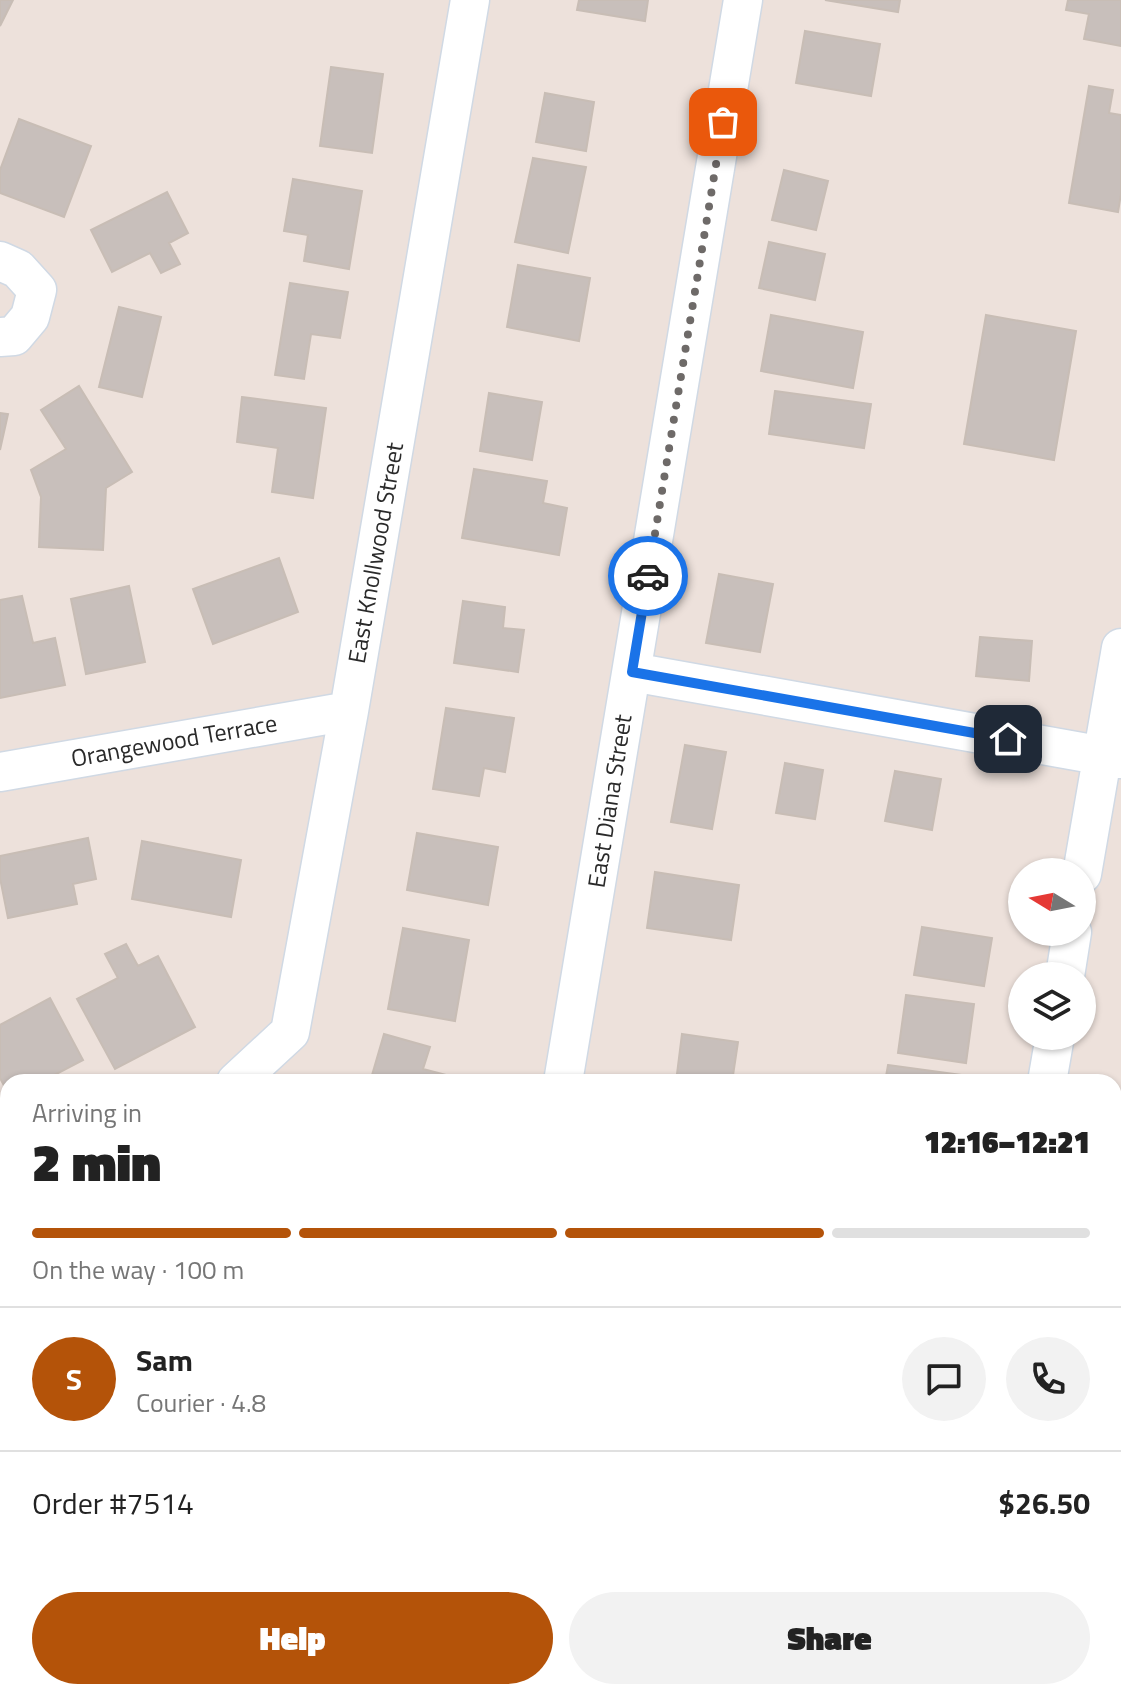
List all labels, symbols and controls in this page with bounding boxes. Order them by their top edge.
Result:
pin [689,88,757,156]
icon: bag [701,100,745,144]
street label: East Knollwood Street [338,439,412,666]
courier [608,536,688,616]
icon: car [626,554,670,598]
street label: Orangewood Terrace [68,704,280,776]
pin [974,705,1042,773]
street label: East Diana Street [578,711,641,890]
icon: home [986,717,1030,761]
north arrow [1008,858,1096,946]
map controls [1008,858,1096,1050]
button: layers [1008,962,1096,1050]
text: Arriving in [32,1093,142,1132]
text: 12:16–12:21 [924,1119,1090,1165]
text: 2 min [32,1122,161,1201]
text: On the way · 100 m [32,1250,244,1289]
text: Sam [136,1337,193,1383]
button: chat [902,1337,986,1421]
button: phone [1006,1337,1090,1421]
text: S [66,1356,82,1402]
text: Courier · 4.8 [136,1383,266,1422]
text: Order #7514 [32,1480,194,1526]
text: $26.50 [998,1480,1090,1526]
button: Help [32,1592,553,1684]
button: Share [569,1592,1090,1684]

